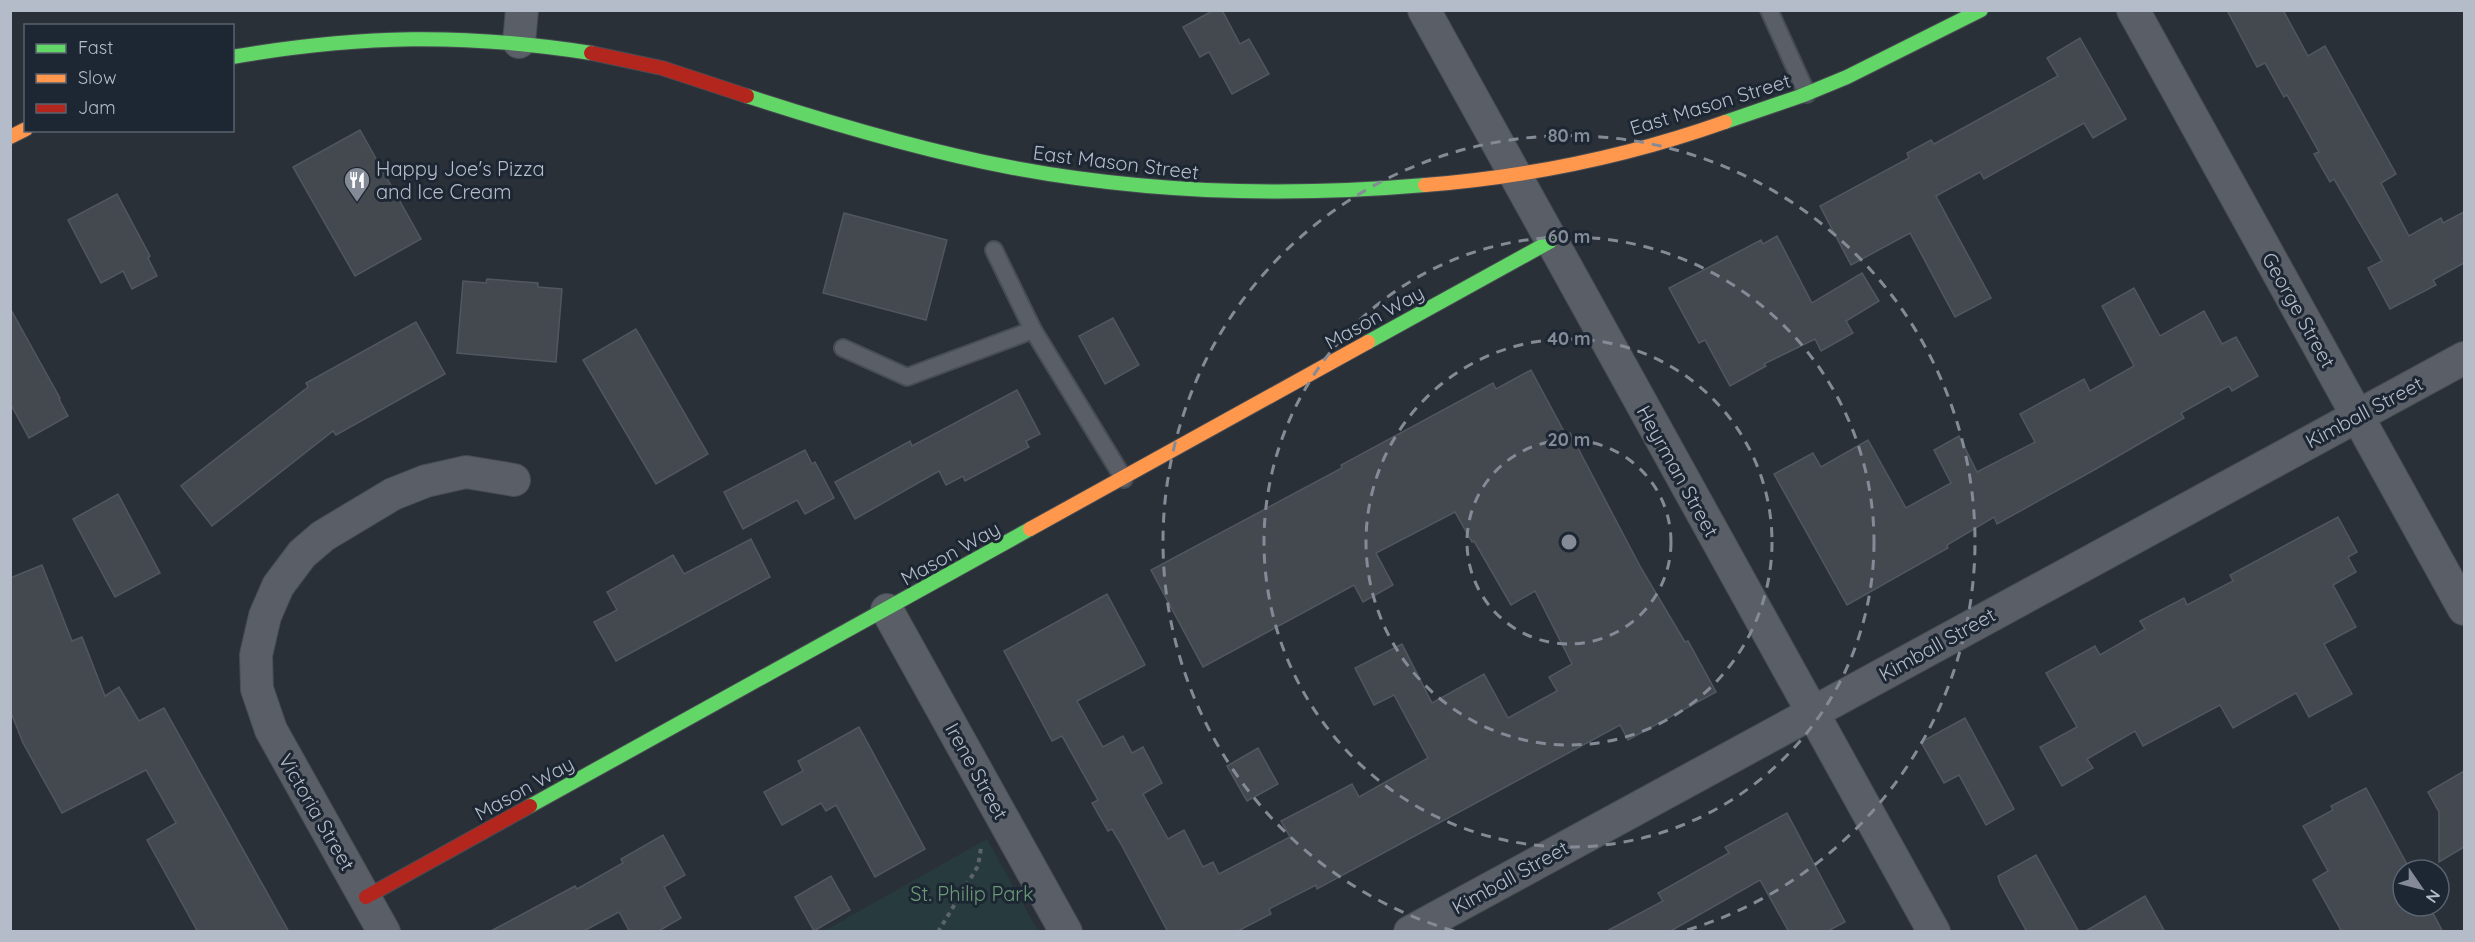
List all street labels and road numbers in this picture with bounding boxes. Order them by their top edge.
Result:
street label: East Mason Street [1627,68,1794,140]
street label: East Mason Street [1032,139,1201,185]
street label: George Street [2257,248,2341,372]
street label: Mason Way [1320,279,1428,355]
street label: Kimball Street [2301,370,2427,453]
street label: Heyrman Street [1632,401,1725,541]
street label: Mason Way [896,515,1004,591]
street label: Kimball Street [1874,602,2000,686]
street label: Irene Street [940,718,1014,824]
street label: Victoria Street [273,749,361,875]
street label: Mason Way [470,750,578,826]
street label: Kimball Street [1447,835,1573,919]

